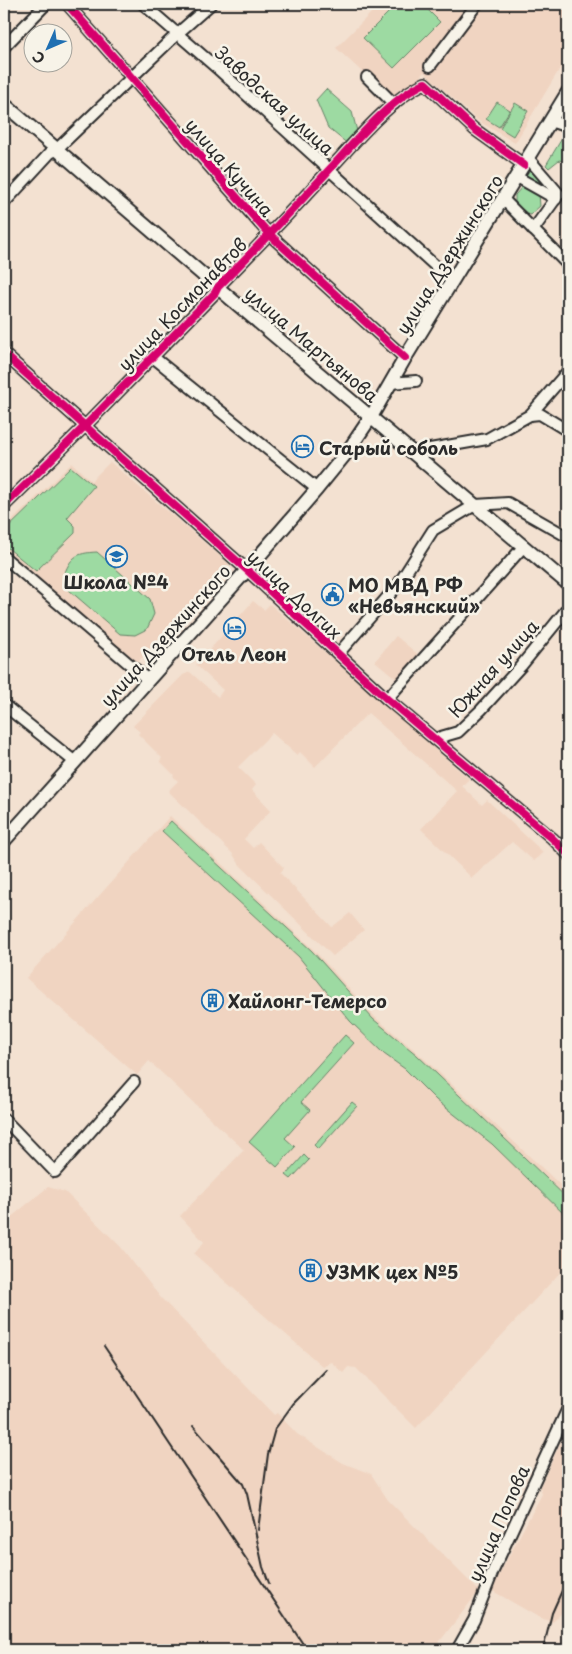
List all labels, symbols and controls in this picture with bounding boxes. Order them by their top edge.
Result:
north arrow [22,22,72,72]
street label: Заводская улица [209,39,341,161]
text: С [27,46,50,69]
street label: улица Кучина [179,112,281,223]
street label: улица Дзержинского [389,169,509,339]
street label: улица Космонавтов [111,231,253,377]
street label: улица Мартьянова [239,280,386,409]
place label: Старый соболь [319,434,458,461]
hotel icon: Старый соболь [291,435,315,459]
street label: улица Долгих [241,543,349,645]
school or university icon: Школа №4 [104,544,128,568]
street label: улица Дзержинского [93,558,237,712]
place label: Школа №4 [64,568,168,595]
place label: МО МВД РФ «Невьянский» [348,571,480,619]
public building icon: МО МВД РФ «Невьянский» [320,582,344,606]
street label: Южная улица [442,612,545,723]
hotel icon: Отель Леон [222,616,246,640]
place label: Отель Леон [181,640,287,667]
place label: Хайлонг-Темерсо [228,987,387,1014]
building icon: Хайлонг-Темерсо [200,988,224,1012]
place label: УЗМК цех №5 [326,1258,458,1285]
building icon: УЗМК цех №5 [298,1259,322,1283]
street label: улица Попова [460,1460,536,1586]

